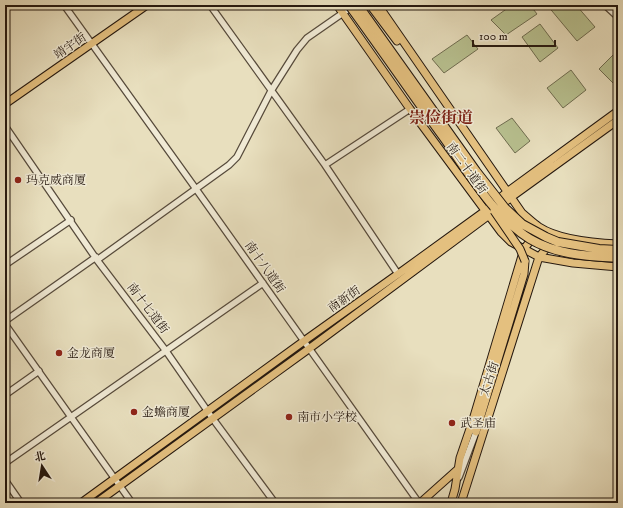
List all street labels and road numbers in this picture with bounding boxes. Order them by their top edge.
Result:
street label: 靖宇街 [51,29,90,63]
street label: 南二十道街 [443,140,491,198]
street label: 南十八道街 [241,238,289,297]
street label: 南十七道街 [124,280,172,338]
street label: 南新街 [325,282,364,316]
street label: 太古街 [477,359,502,399]

